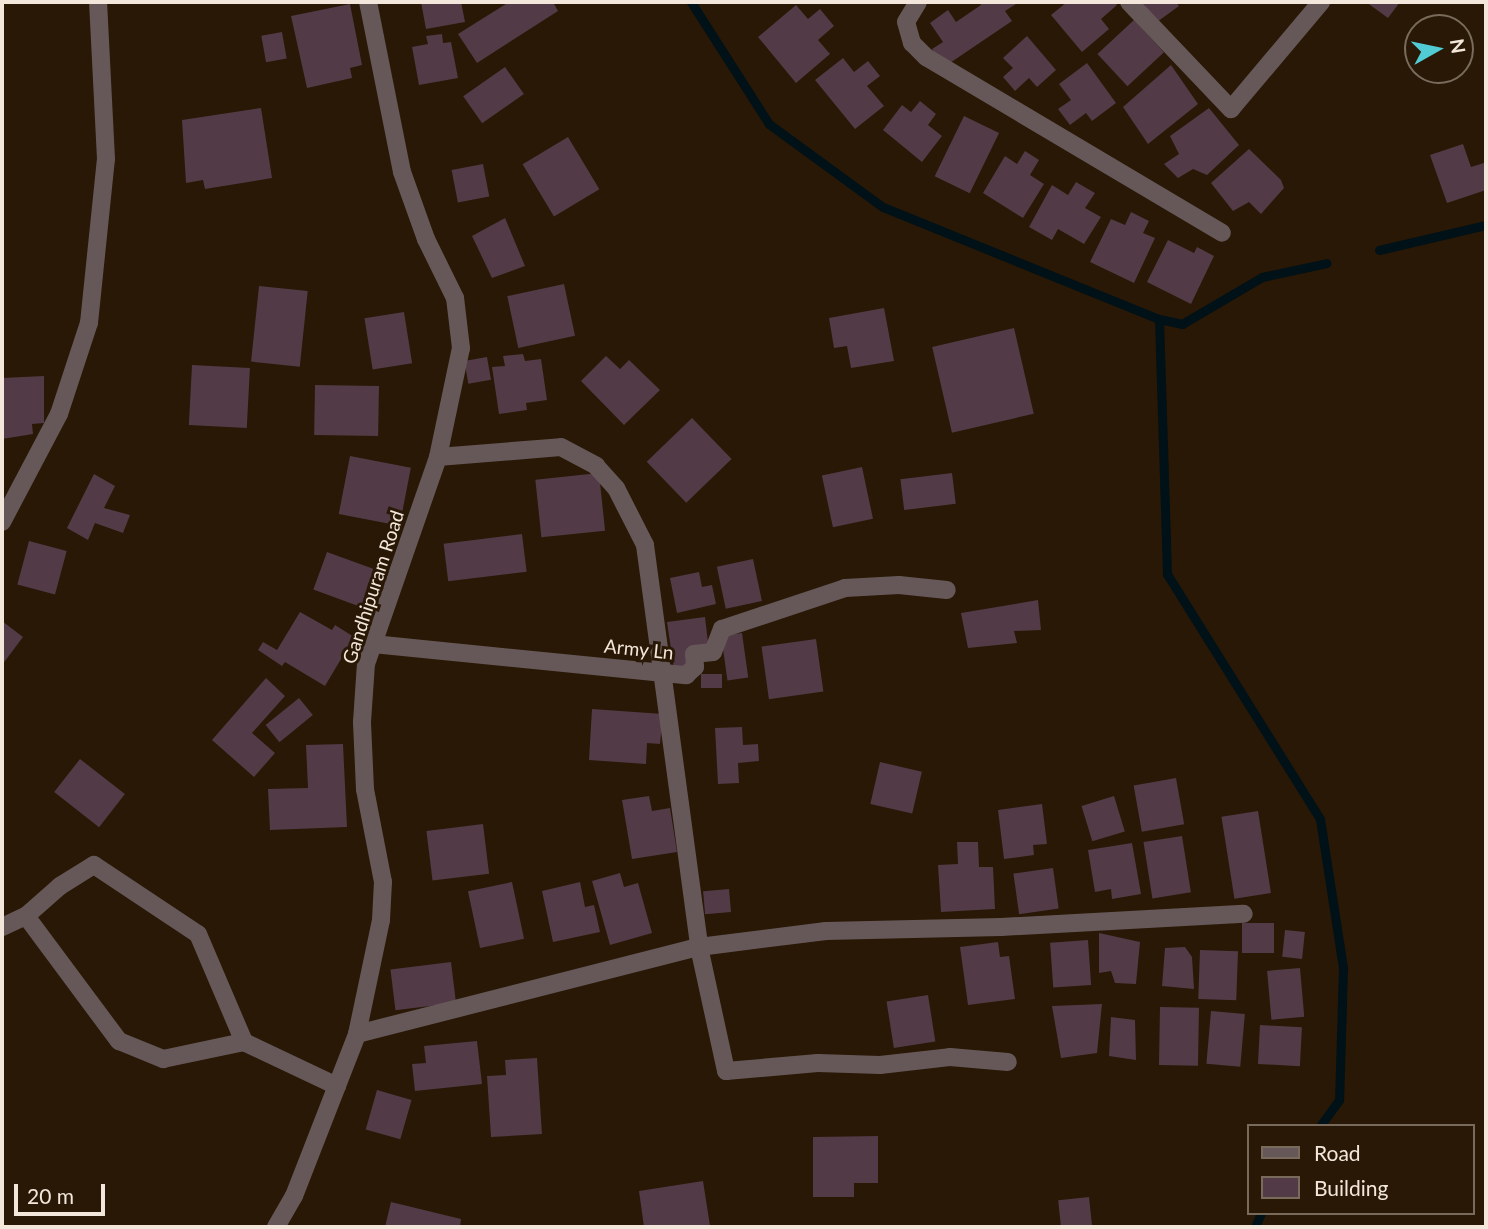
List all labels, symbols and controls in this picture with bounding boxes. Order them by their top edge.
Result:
north arrow [1404,14,1474,84]
text: N [1446,37,1471,55]
street label: Gandhipuram Road [337,508,409,666]
street label: Army Ln [603,634,675,664]
legend [1246,1124,1474,1215]
text: Road [1314,1140,1361,1165]
scale bar [18,1170,108,1214]
text: Building [1314,1175,1389,1200]
text: 20 m [27,1183,74,1208]

